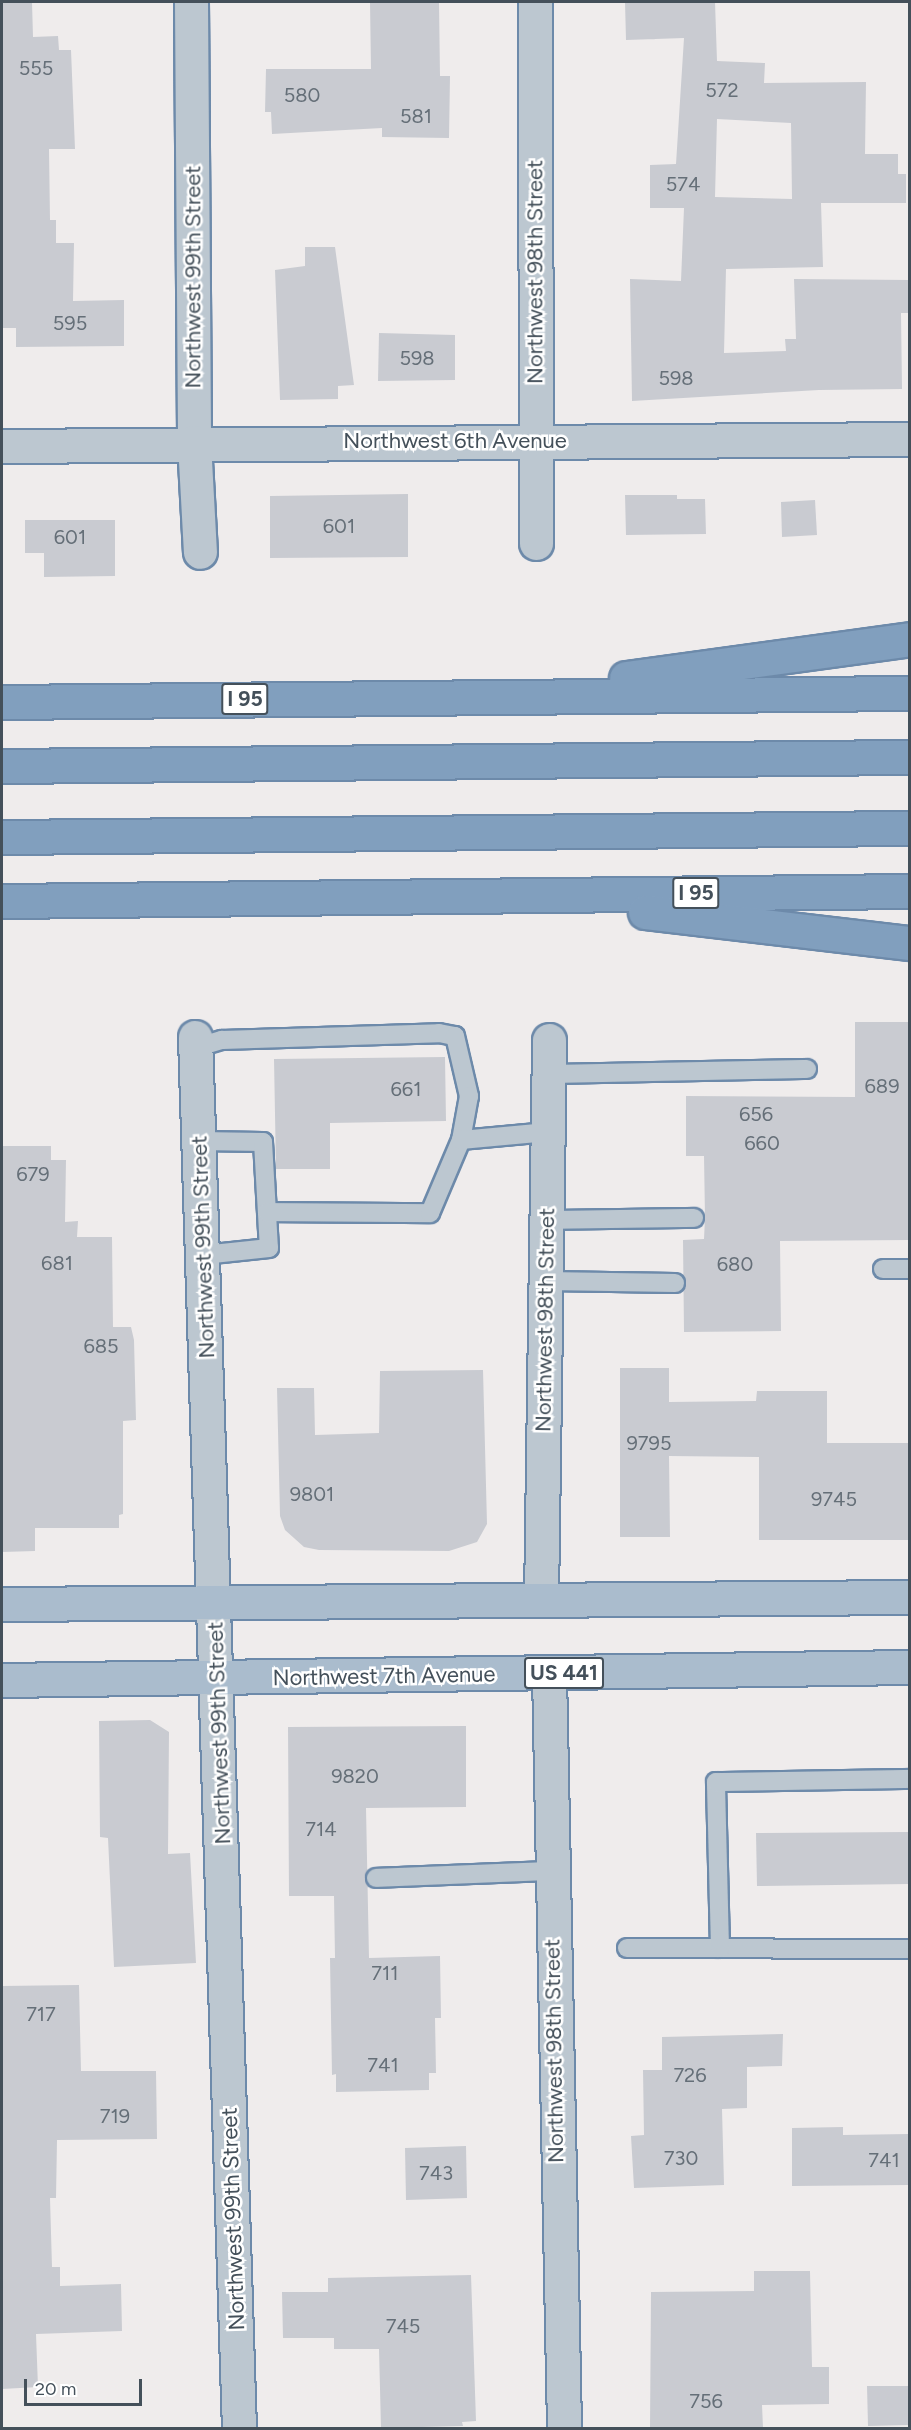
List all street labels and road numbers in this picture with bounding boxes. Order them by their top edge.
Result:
street label: Northwest 98th Street [522,160,548,384]
street label: Northwest 99th Street [180,165,206,389]
street label: Northwest 6th Avenue [343,428,567,454]
road number: I 95 [221,681,269,717]
road number: I 95 [672,875,720,911]
street label: Northwest 99th Street [186,1135,220,1359]
street label: Northwest 98th Street [530,1208,560,1432]
street label: Northwest 99th Street [202,1621,236,1845]
road number: US 441 [524,1655,604,1691]
street label: Northwest 7th Avenue [272,1661,496,1691]
street label: Northwest 98th Street [539,1939,569,2163]
street label: Northwest 99th Street [216,2107,250,2331]

